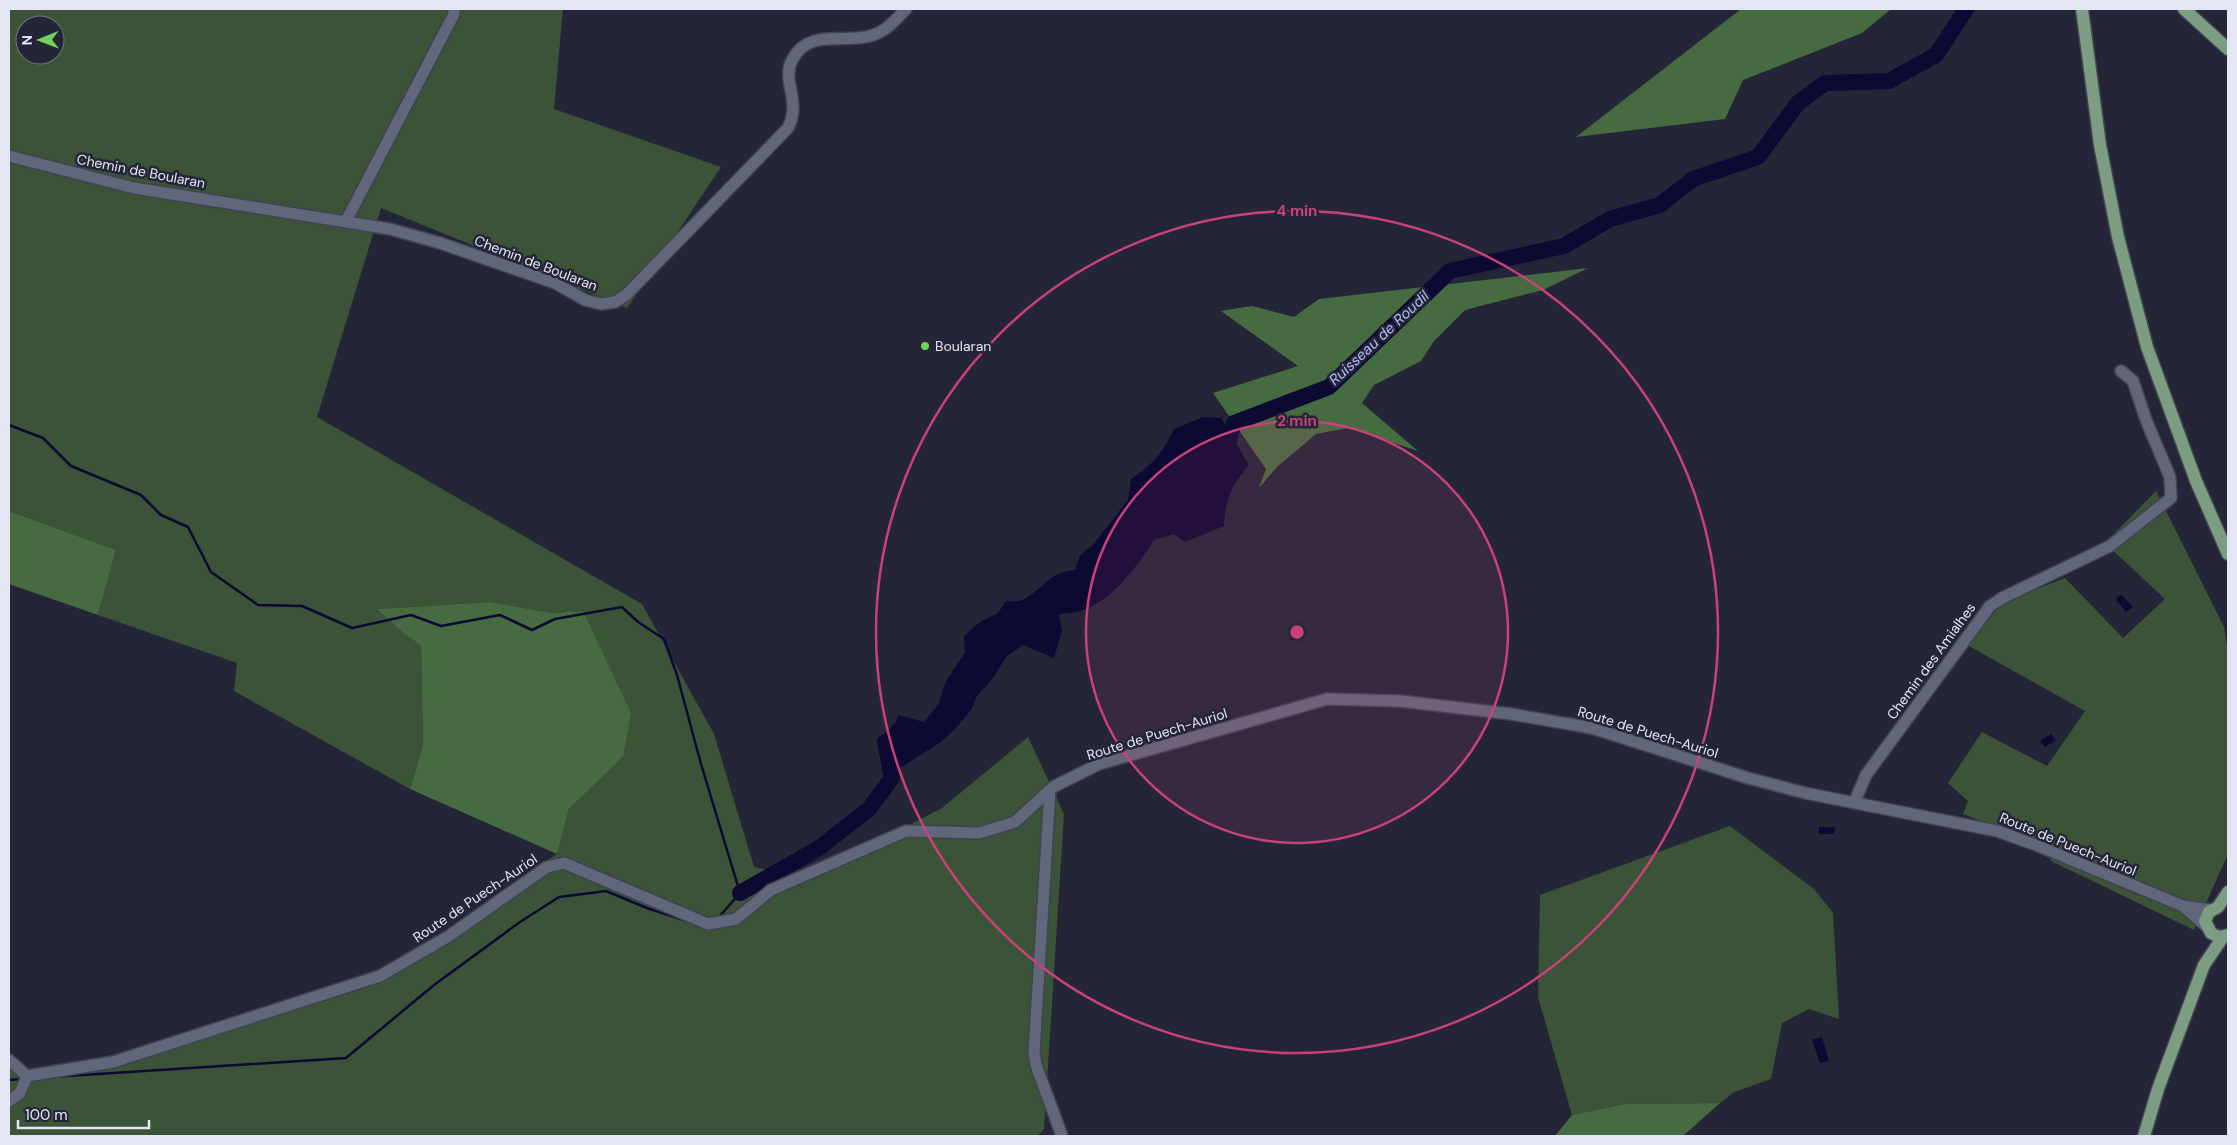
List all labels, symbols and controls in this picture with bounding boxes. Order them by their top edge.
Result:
north arrow [15,15,65,65]
text: N [18,35,36,45]
street label: Chemin de Boularan [75,150,207,192]
text: 4 min [1277,201,1317,221]
street label: Chemin de Boularan [472,231,600,295]
water label: Ruisseau de Roudil [1325,286,1434,390]
place label: Boularan [935,337,991,355]
marker: Boularan [919,340,931,352]
text: 2 min [1277,411,1317,431]
street label: Chemin des Amialhes [1883,599,1979,723]
centre of rings [1288,623,1306,641]
street label: Route de Puech-Auriol [1576,702,1720,762]
street label: Route de Puech-Auriol [1085,704,1229,764]
street label: Route de Puech-Auriol [1997,808,2139,880]
street label: Route de Puech-Auriol [409,850,541,946]
scale bar [18,1098,149,1130]
text: 100 m [25,1105,68,1125]

